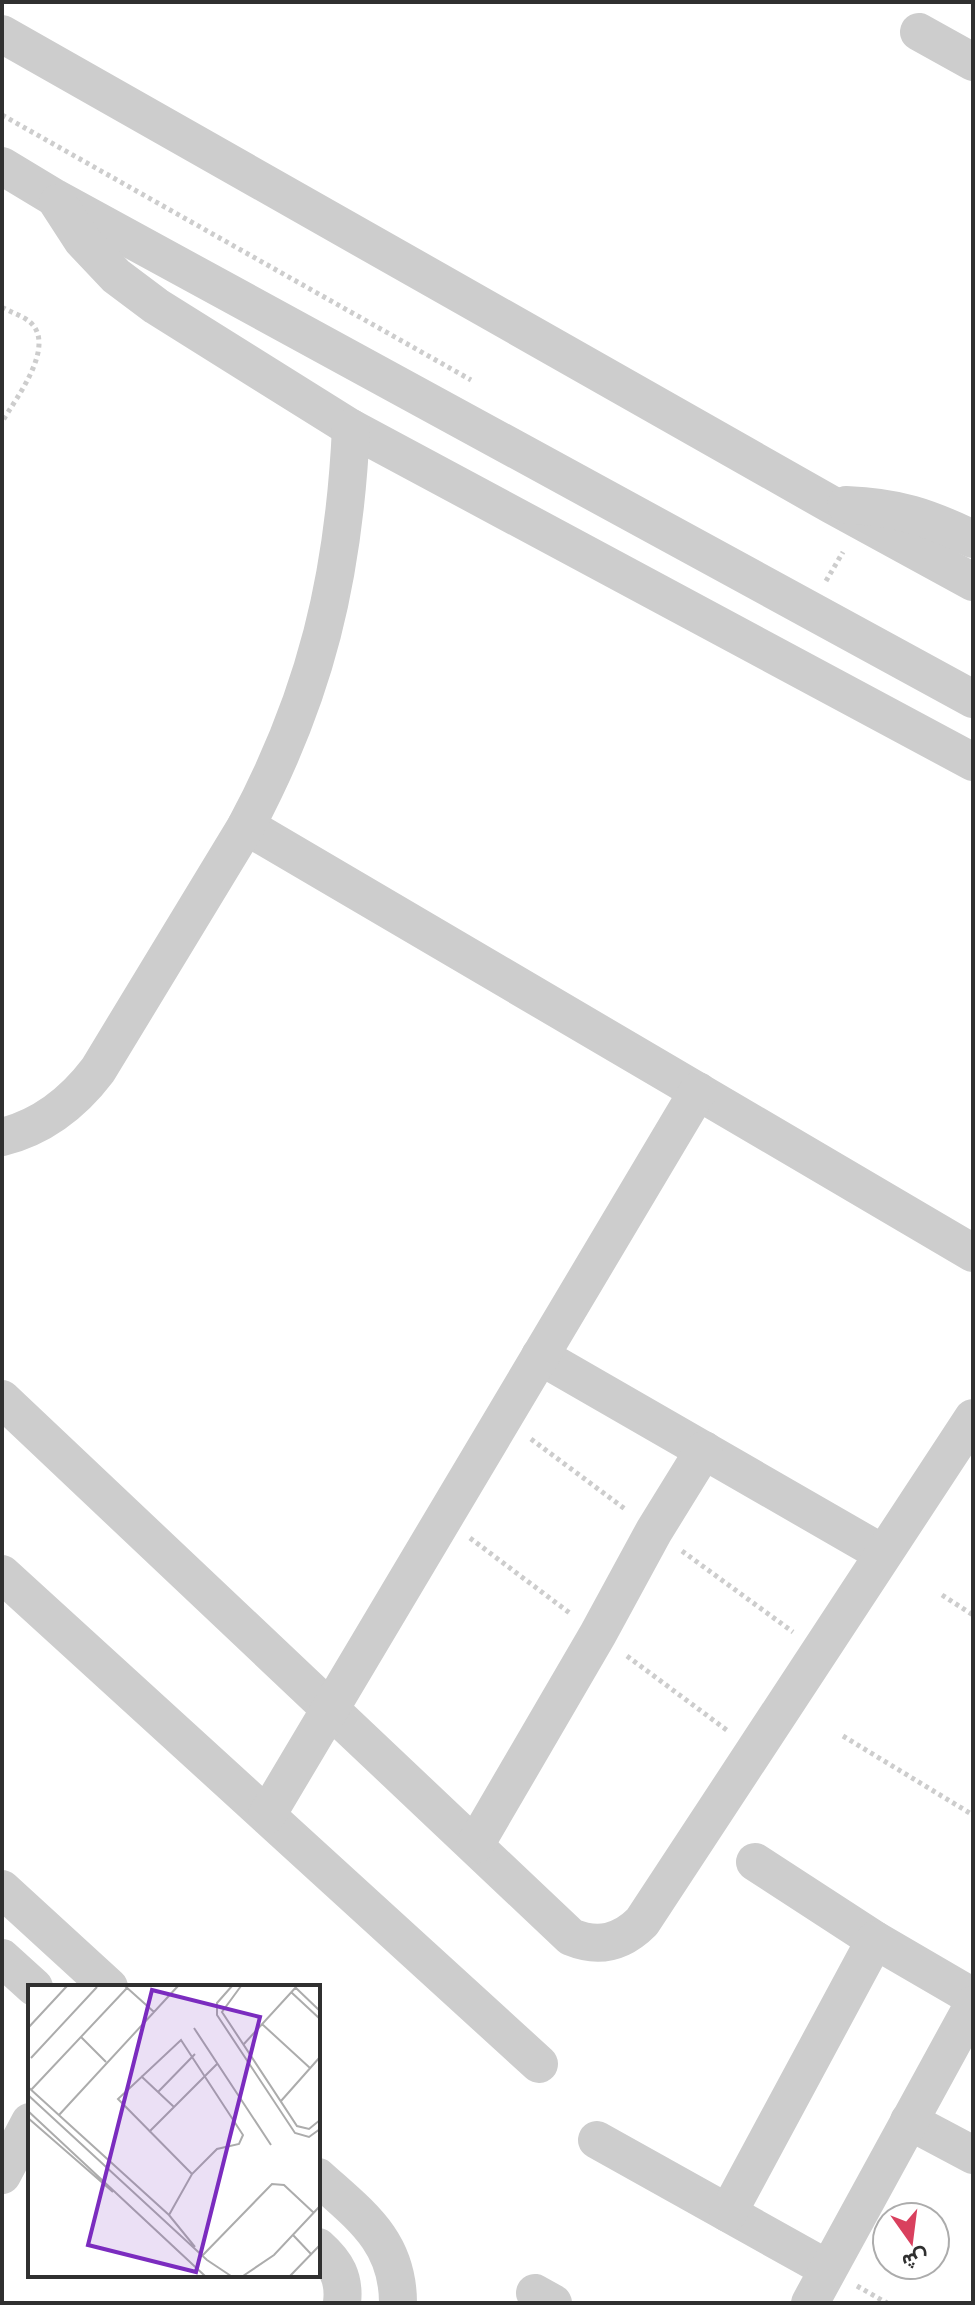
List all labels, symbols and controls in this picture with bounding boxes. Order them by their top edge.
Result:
inset map [28,1985,320,2277]
north arrow [871,2201,951,2281]
text: ش [899,2243,932,2278]

